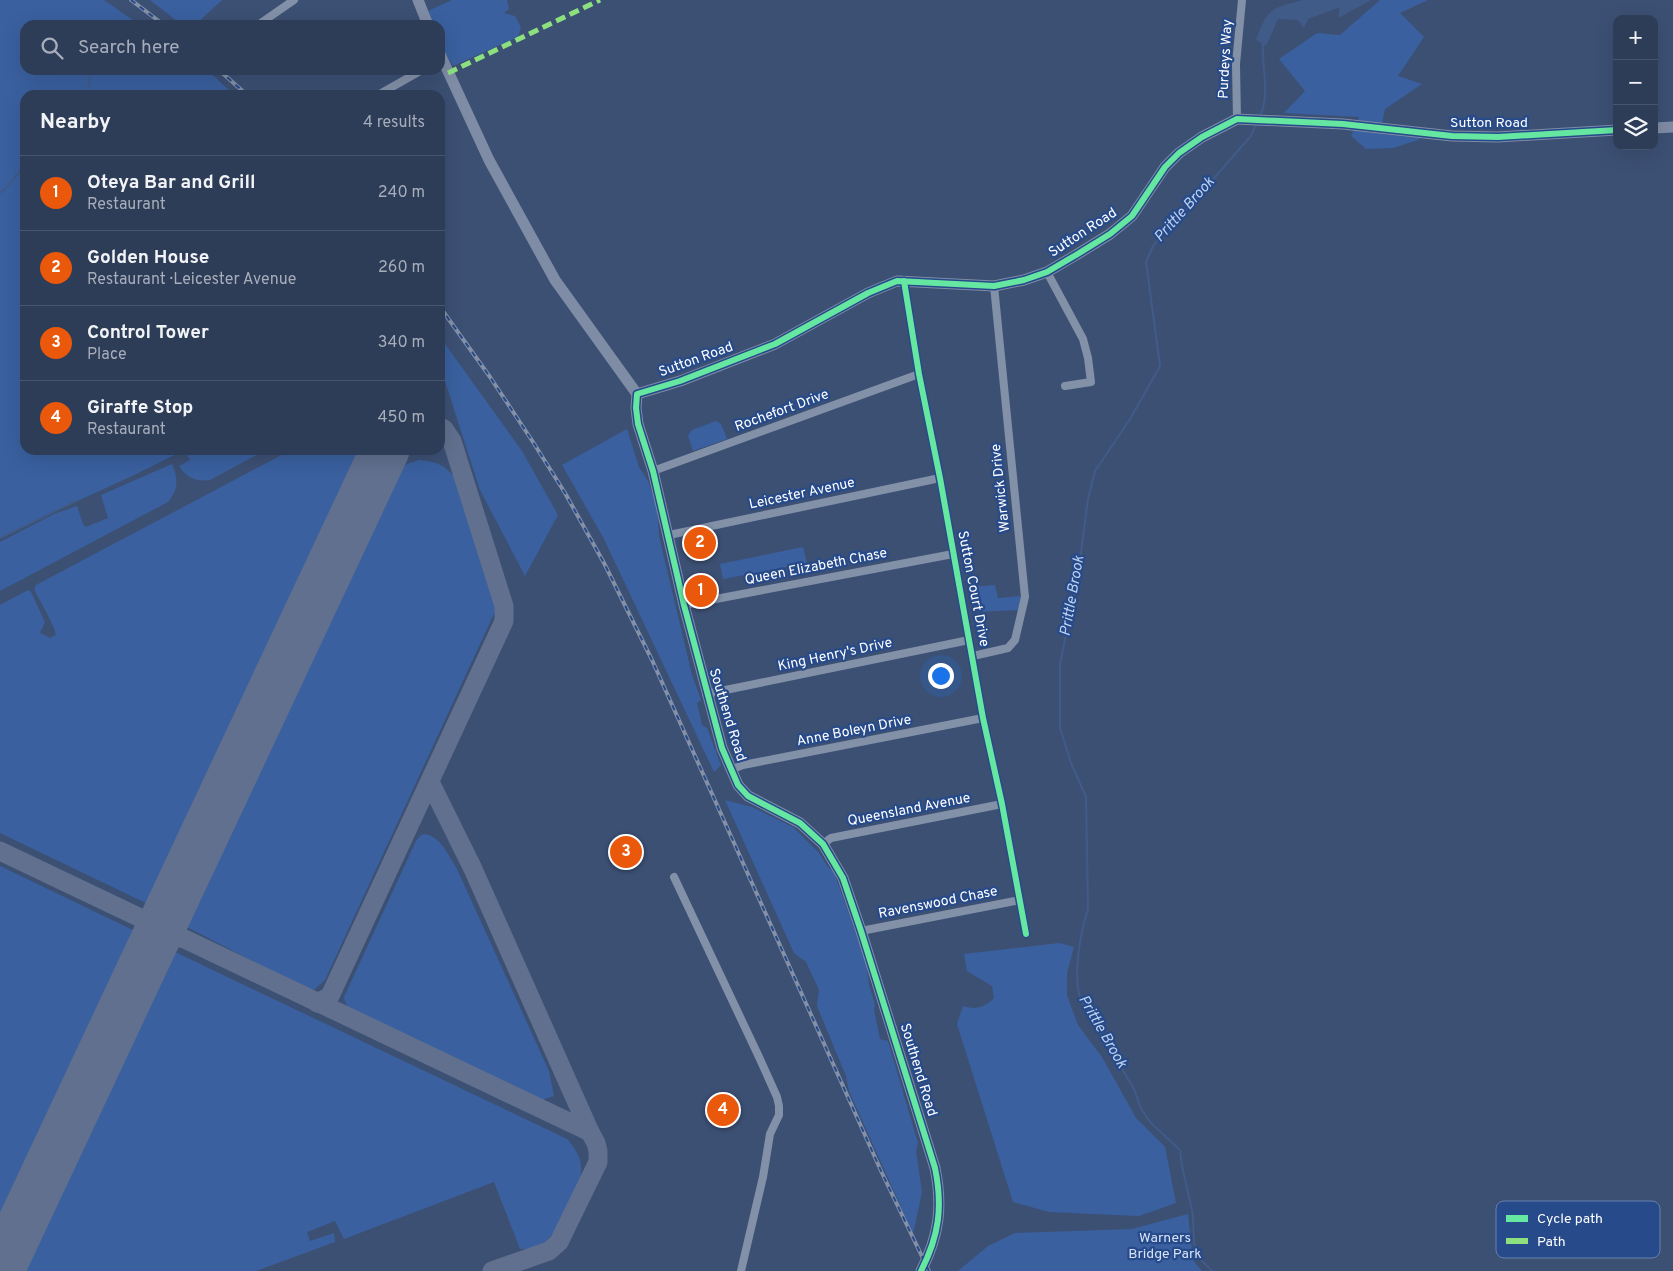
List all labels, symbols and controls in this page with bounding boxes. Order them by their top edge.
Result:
map controls [1613,15,1658,150]
button: + [1613,15,1658,60]
street label: Purdeys Way [1215,19,1237,99]
search box [20,20,445,75]
icon: search [38,34,66,62]
text: Search here [78,36,180,60]
button: − [1613,60,1658,105]
button: layers [1613,105,1658,150]
text: Nearby [40,109,111,136]
text: 4 results [363,113,425,133]
street label: Sutton Road [1450,115,1528,132]
text: Oteya Bar and Grill [87,171,256,195]
water label: Prittle Brook [1151,173,1220,247]
text: 1 [53,183,59,203]
text: 240 m [378,183,425,203]
text: Restaurant [87,195,166,215]
street label: Sutton Road [1046,205,1120,261]
text: Golden House [87,246,209,270]
text: 2 [51,258,61,278]
text: 260 m [378,258,425,278]
text: Restaurant · Leicester Avenue [87,270,296,290]
text: Control Tower [87,321,209,345]
text: 3 [51,333,61,353]
text: 340 m [378,333,425,353]
street label: Sutton Road [657,339,735,381]
text: Place [87,345,127,365]
street label: Rochefort Drive [733,386,831,436]
text: Giraffe Stop [87,396,193,420]
text: 4 [51,408,61,428]
text: 450 m [378,408,425,428]
text: Restaurant [87,420,166,440]
street label: Warwick Drive [988,443,1014,533]
street label: Leicester Avenue [748,474,856,514]
pin: 2 [684,524,716,562]
street label: Sutton Court Drive [953,530,993,648]
street label: Queen Elizabeth Chase [743,545,889,589]
water label: Prittle Brook [1057,554,1090,638]
pin: 1 [685,572,717,610]
street label: King Henry's Drive [776,635,894,675]
your location [928,663,954,689]
street label: Southend Road [705,666,749,764]
street label: Anne Boleyn Drive [795,712,913,750]
street label: Queensland Avenue [846,790,972,830]
pin: 3 [610,833,642,871]
street label: Ravenswood Chase [877,883,999,923]
water label: Prittle Brook [1073,992,1131,1072]
street label: Southend Road [896,1021,940,1119]
pin: 4 [707,1091,739,1129]
legend [1496,1201,1660,1258]
text: Cycle path [1537,1211,1603,1228]
park label: Warners Bridge Park [1128,1230,1202,1263]
text: Path [1537,1234,1566,1251]

